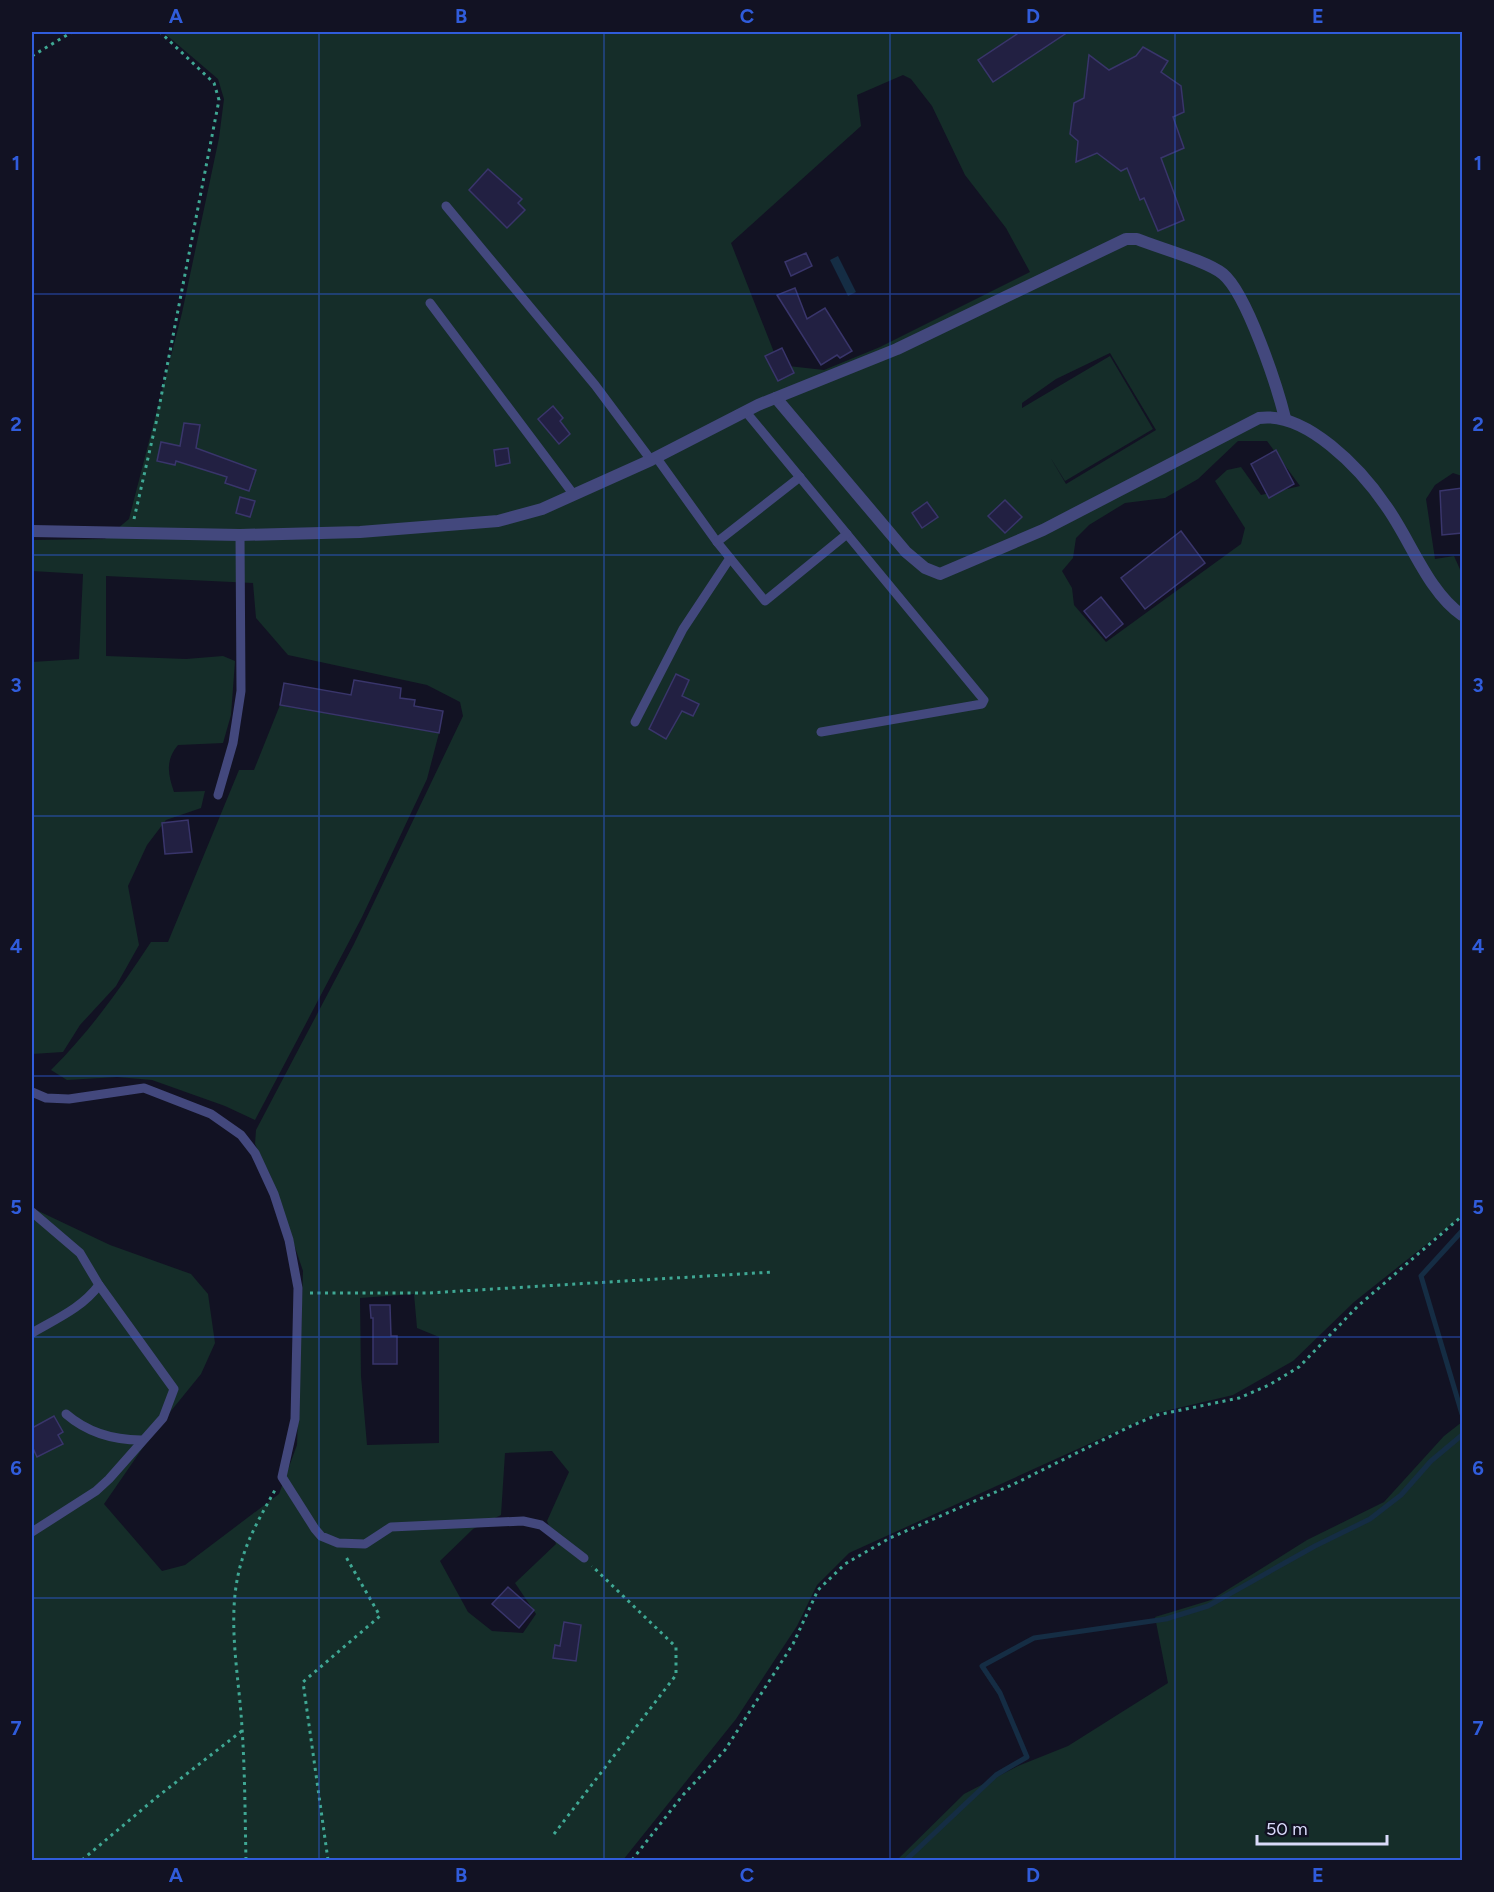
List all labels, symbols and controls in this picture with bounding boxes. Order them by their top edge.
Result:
text: A [169,4,184,28]
text: B [455,4,467,28]
text: C [740,4,754,28]
text: D [1026,4,1040,28]
text: E [1312,4,1324,28]
text: 1 [12,151,20,175]
text: 1 [1474,151,1482,175]
text: 2 [10,412,22,436]
text: 2 [1472,412,1484,436]
text: 3 [10,673,22,697]
text: 3 [1472,673,1484,697]
text: 4 [10,934,23,958]
text: 4 [1472,934,1485,958]
text: 5 [10,1195,22,1219]
text: 5 [1472,1195,1484,1219]
text: 6 [10,1456,22,1480]
text: 6 [1472,1456,1484,1480]
text: 7 [10,1716,22,1740]
text: 7 [1472,1716,1484,1740]
scale bar [1257,1808,1388,1846]
text: 50 m [1266,1818,1308,1840]
text: A [169,1863,184,1887]
text: B [455,1863,467,1887]
text: C [740,1863,754,1887]
text: D [1026,1863,1040,1887]
text: E [1312,1863,1324,1887]

